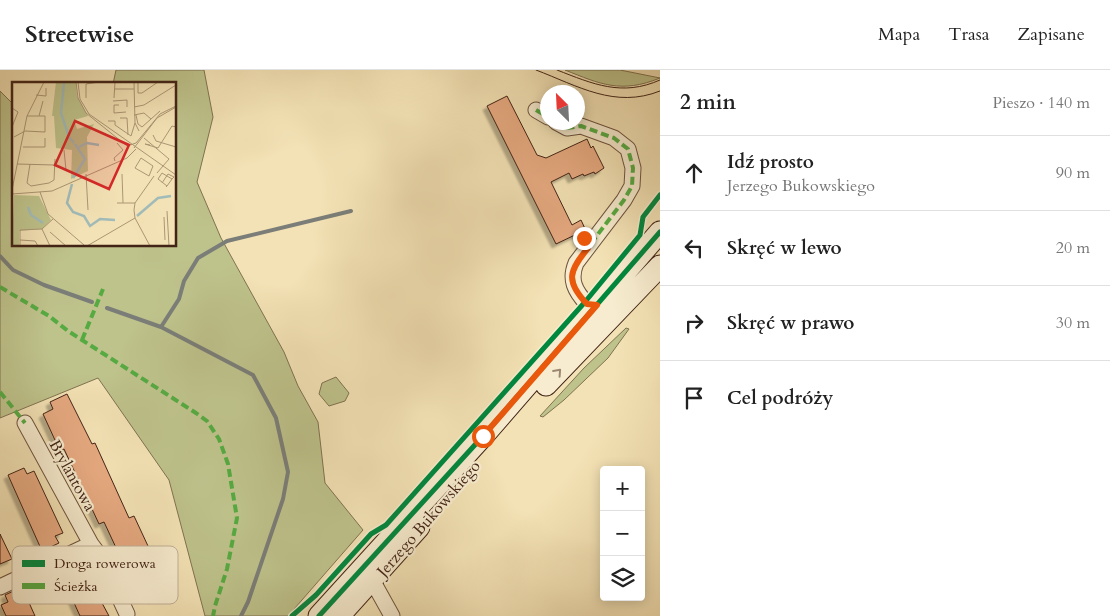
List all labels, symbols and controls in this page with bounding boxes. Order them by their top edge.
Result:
text: Streetwise [25,18,134,51]
text: Mapa [878,22,920,47]
text: Trasa [948,22,990,47]
text: Zapisane [1018,22,1085,47]
inset map [12,82,176,246]
north arrow [540,85,585,130]
text: 2 min [680,88,736,117]
text: Pieszo · 140 m [993,92,1090,114]
text: Idź prosto [727,149,814,175]
icon: ahead [680,159,708,187]
text: 90 m [1056,162,1090,184]
text: Jerzego Bukowskiego [727,175,875,197]
route end [573,227,596,250]
icon: left [680,234,708,262]
text: Skręć w lewo [727,235,842,261]
text: 20 m [1056,237,1090,259]
icon: right [680,309,708,337]
text: Skręć w prawo [727,310,854,336]
text: 30 m [1056,312,1090,334]
one-way arrow [553,368,562,377]
icon: arrive [680,384,708,412]
text: Cel podróży [727,385,833,411]
route start [472,425,495,448]
street label: Brylantowa [43,436,101,515]
street label: Jerzego Bukowskiego [371,455,486,583]
map controls [600,466,645,601]
button: + [600,466,645,511]
button: − [600,511,645,556]
legend [12,546,178,604]
text: Droga rowerowa [54,554,156,573]
button: layers [600,556,645,601]
text: Ścieżka [54,577,98,596]

